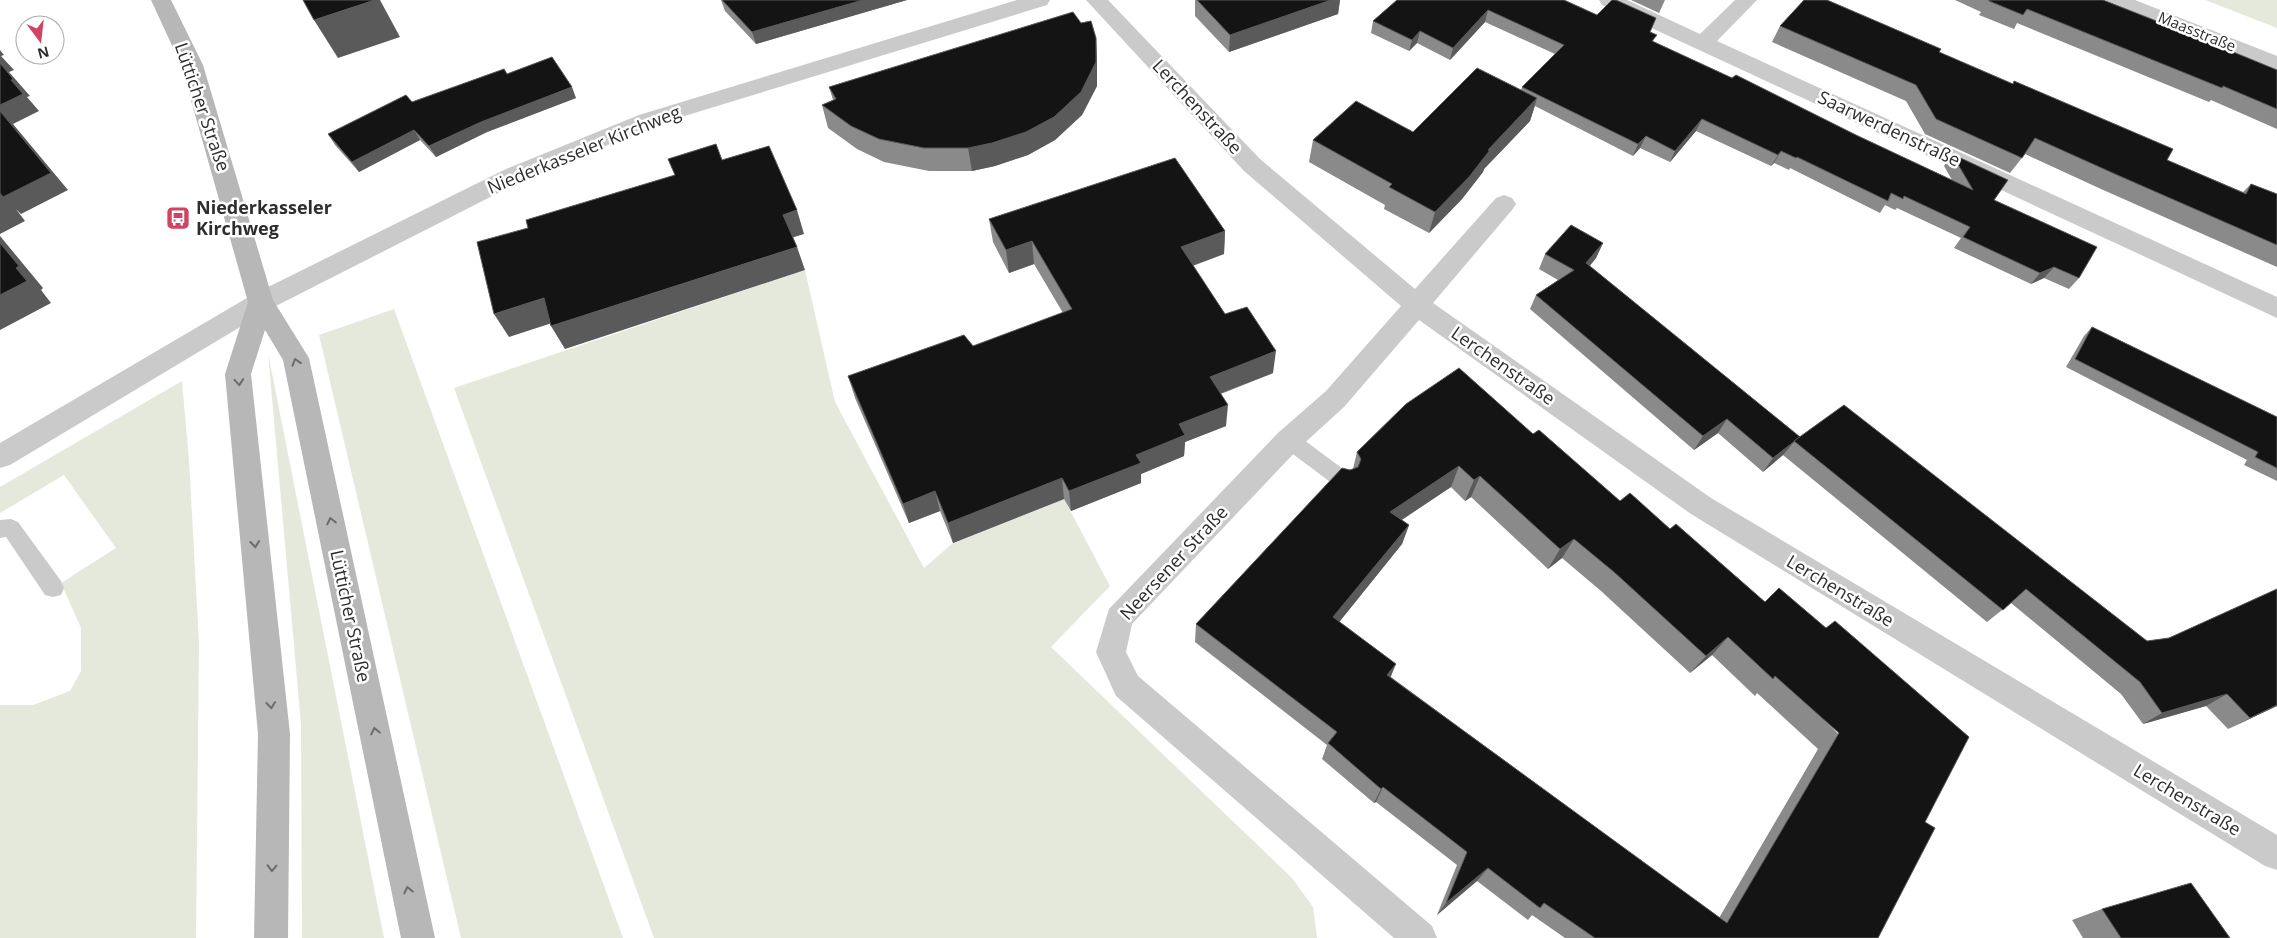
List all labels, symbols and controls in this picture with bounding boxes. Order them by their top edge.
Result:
street label: Maasstraße [2156,6,2239,56]
north arrow [15,15,65,65]
street label: Lütticher Straße [170,39,236,174]
text: N [36,42,51,64]
street label: Lerchenstraße [1148,54,1248,159]
street label: Saarwerdenstraße [1814,85,1964,172]
street label: Niederkasseler Kirchweg [483,99,684,199]
place label: Niederkasseler Kirchweg [196,195,332,240]
bus stop icon: Niederkasseler Kirchweg [165,205,191,231]
street label: Lerchenstraße [1447,321,1560,410]
one-way arrow [292,358,302,367]
one-way arrow [233,378,244,386]
street label: Neersener Straße [1114,500,1232,625]
one-way arrow [326,516,336,525]
one-way arrow [249,540,260,548]
street label: Lütticher Straße [325,547,377,684]
street label: Lerchenstraße [1782,549,1899,632]
one-way arrow [266,702,277,710]
one-way arrow [370,727,380,736]
street label: Lerchenstraße [2129,758,2246,841]
one-way arrow [267,864,277,872]
one-way arrow [403,886,414,895]

